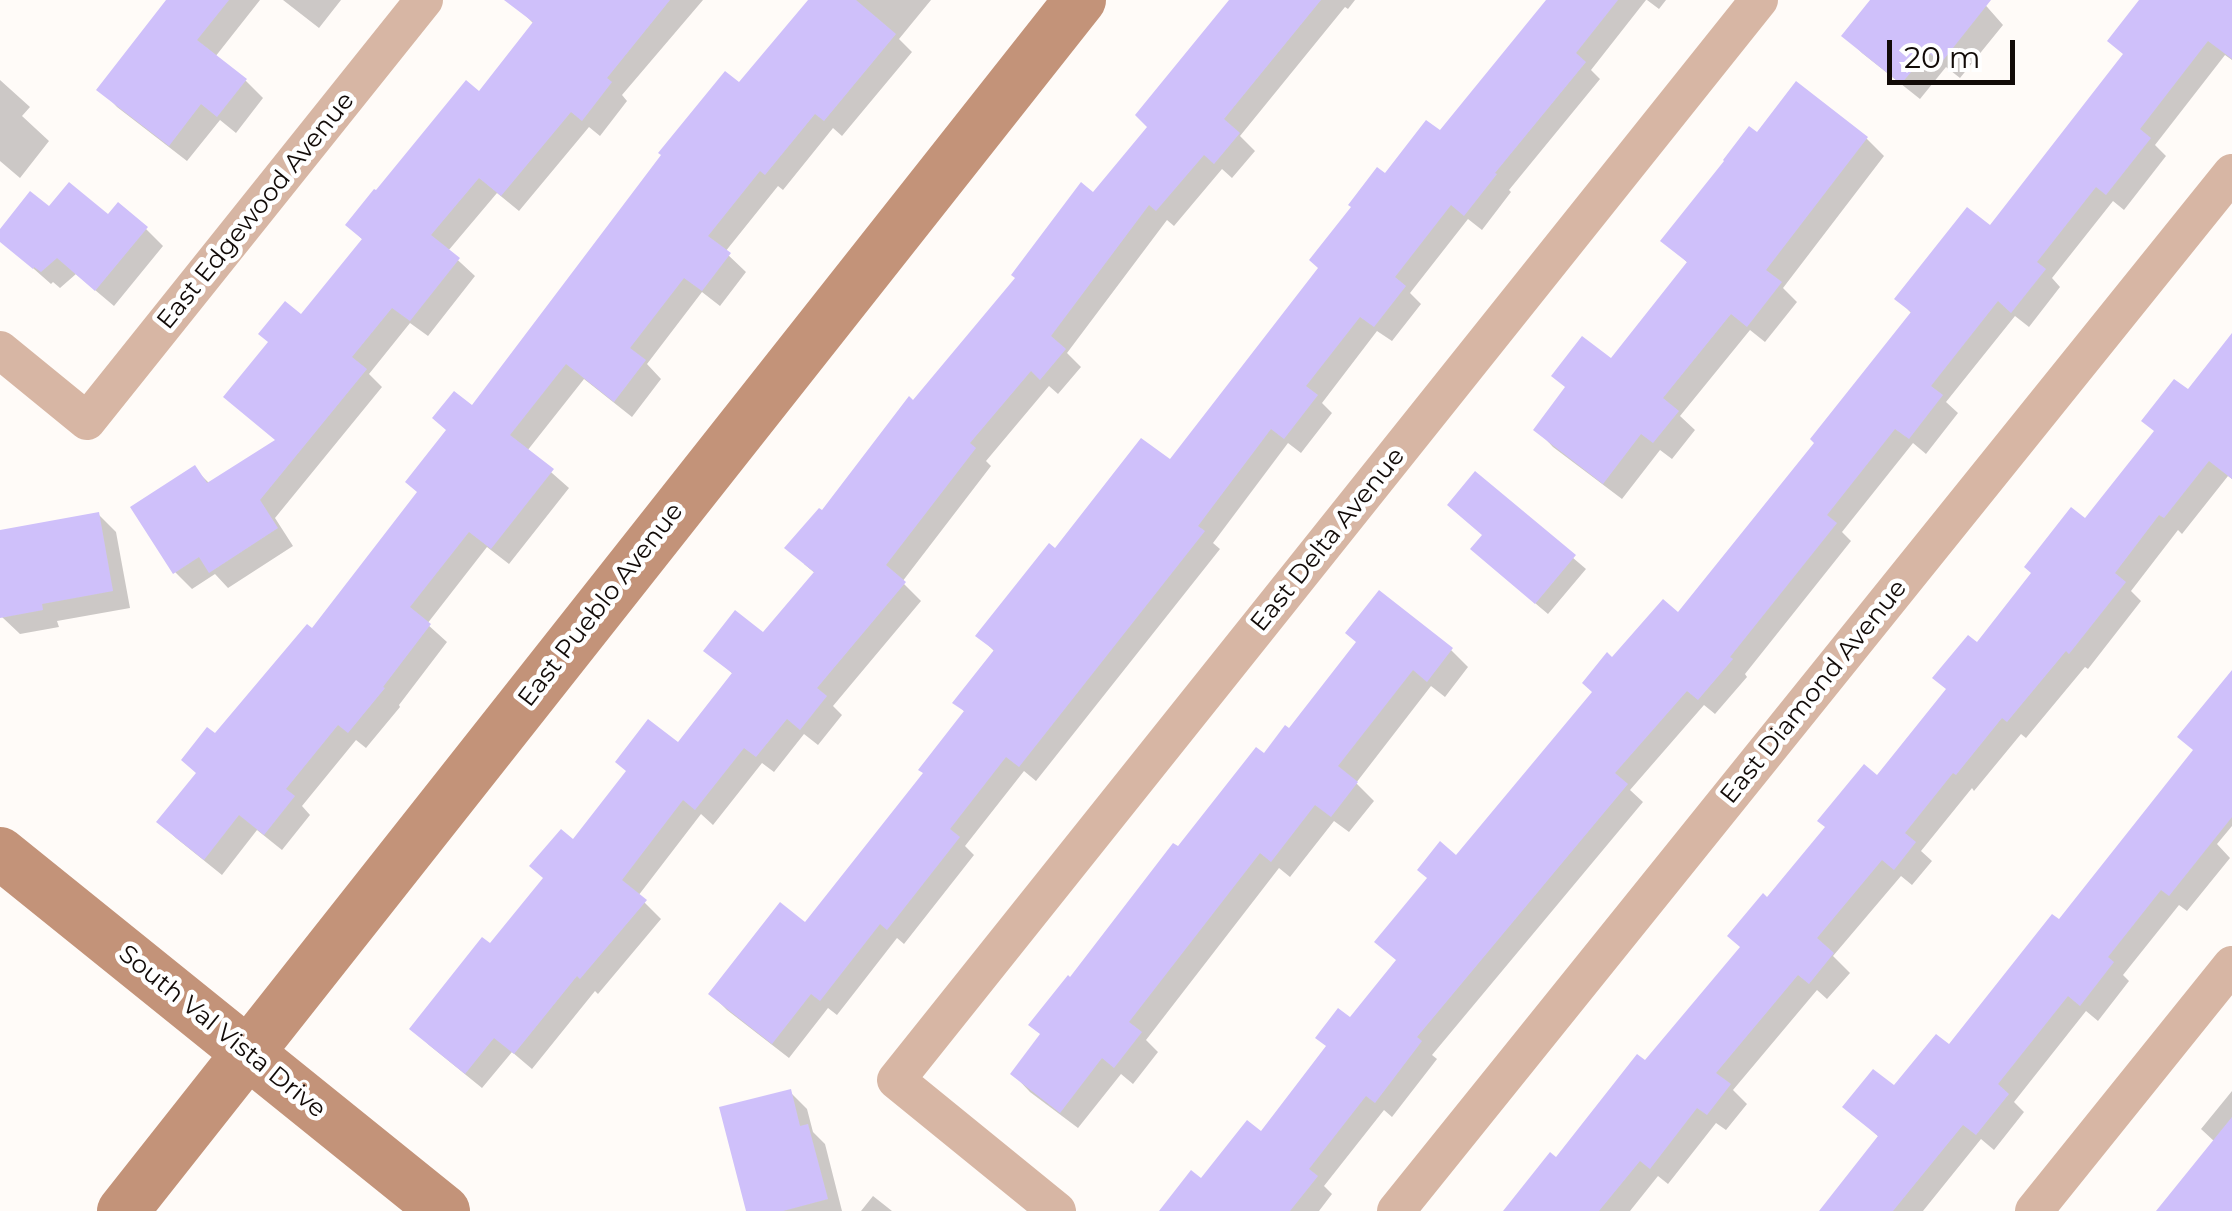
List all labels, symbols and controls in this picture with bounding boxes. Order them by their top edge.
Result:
scale bar [1892,20,2020,82]
text: 20 m [1904,39,1981,76]
street label: East Edgewood Avenue [151,86,361,336]
street label: East Delta Avenue [1245,442,1411,638]
street label: East Pueblo Avenue [512,497,690,713]
street label: East Diamond Avenue [1714,574,1914,810]
street label: South Val Vista Drive [112,939,332,1125]

